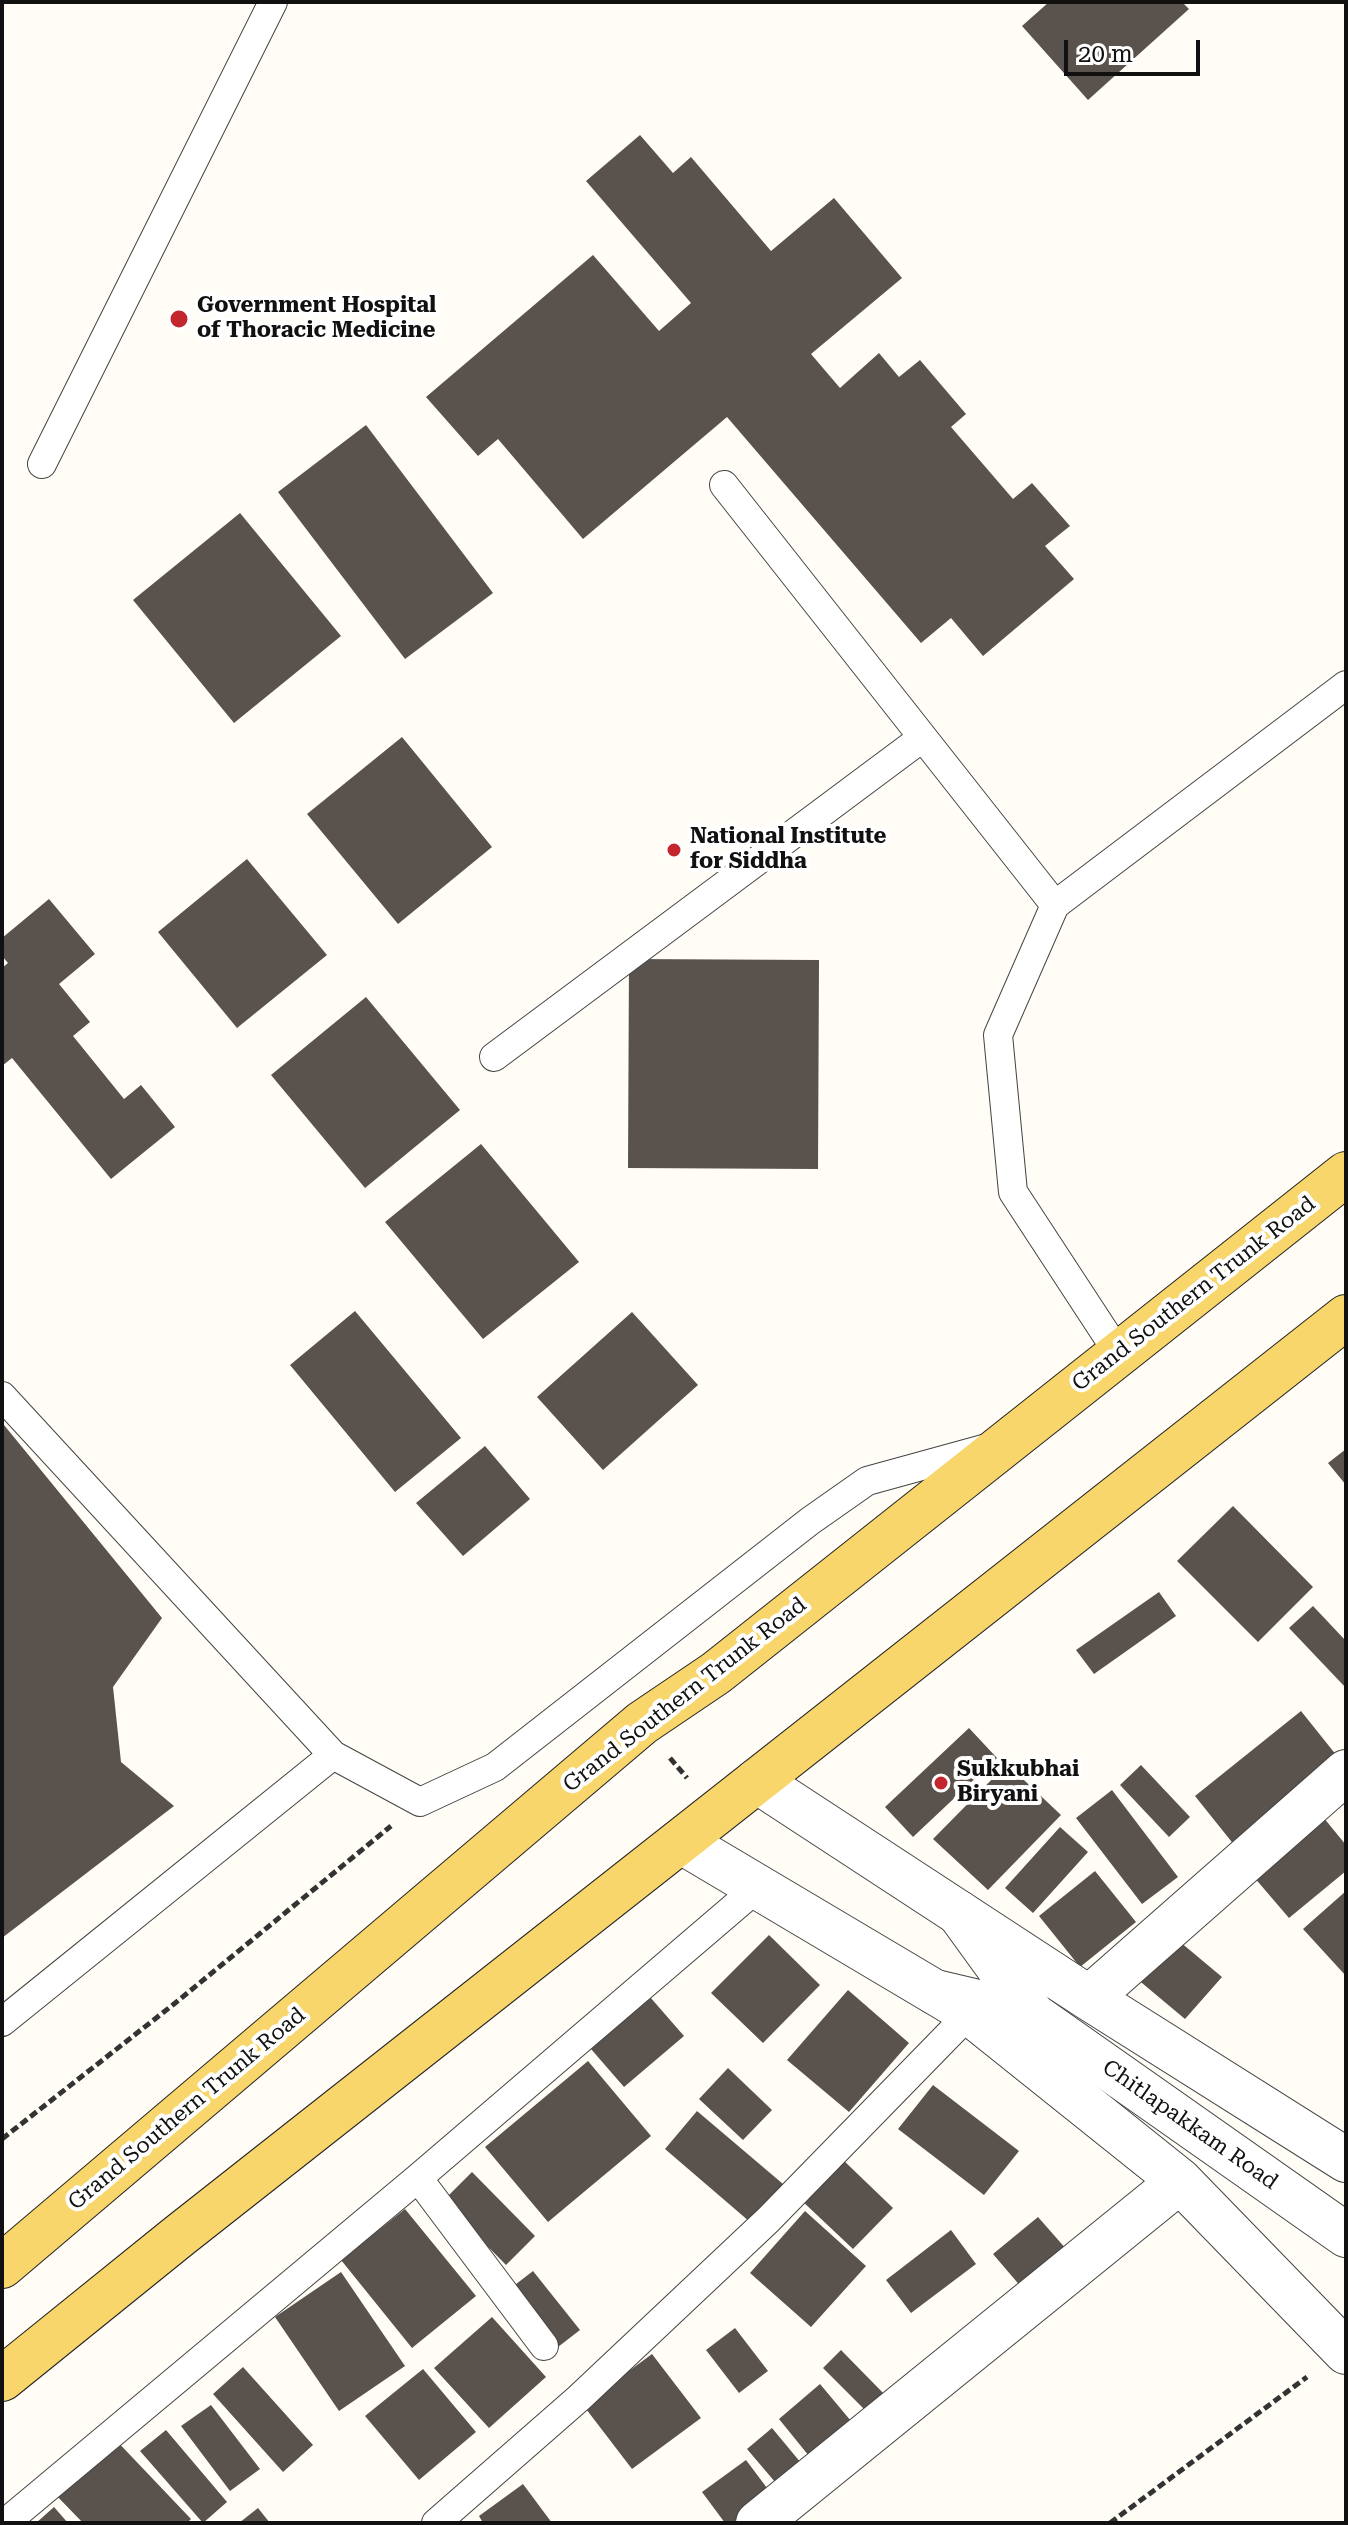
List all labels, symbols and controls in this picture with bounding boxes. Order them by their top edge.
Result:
scale bar [1068,24,1204,74]
text: 20 m [1078,40,1133,68]
place label: Government Hospital of Thoracic Medicine [197,293,436,344]
marker: Government Hospital of Thoracic Medicine [168,308,190,330]
place label: National Institute for Siddha [690,824,886,876]
marker: National Institute for Siddha [665,841,683,859]
street label: Grand Southern Trunk Road [1067,1191,1321,1397]
street label: Grand Southern Trunk Road [558,1592,812,1798]
place label: Sukkubhai Biryani [957,1757,1079,1808]
marker: Sukkubhai Biryani [932,1774,950,1792]
street label: Grand Southern Trunk Road [63,2002,311,2216]
street label: Chitlapakkam Road [1097,2054,1283,2196]

